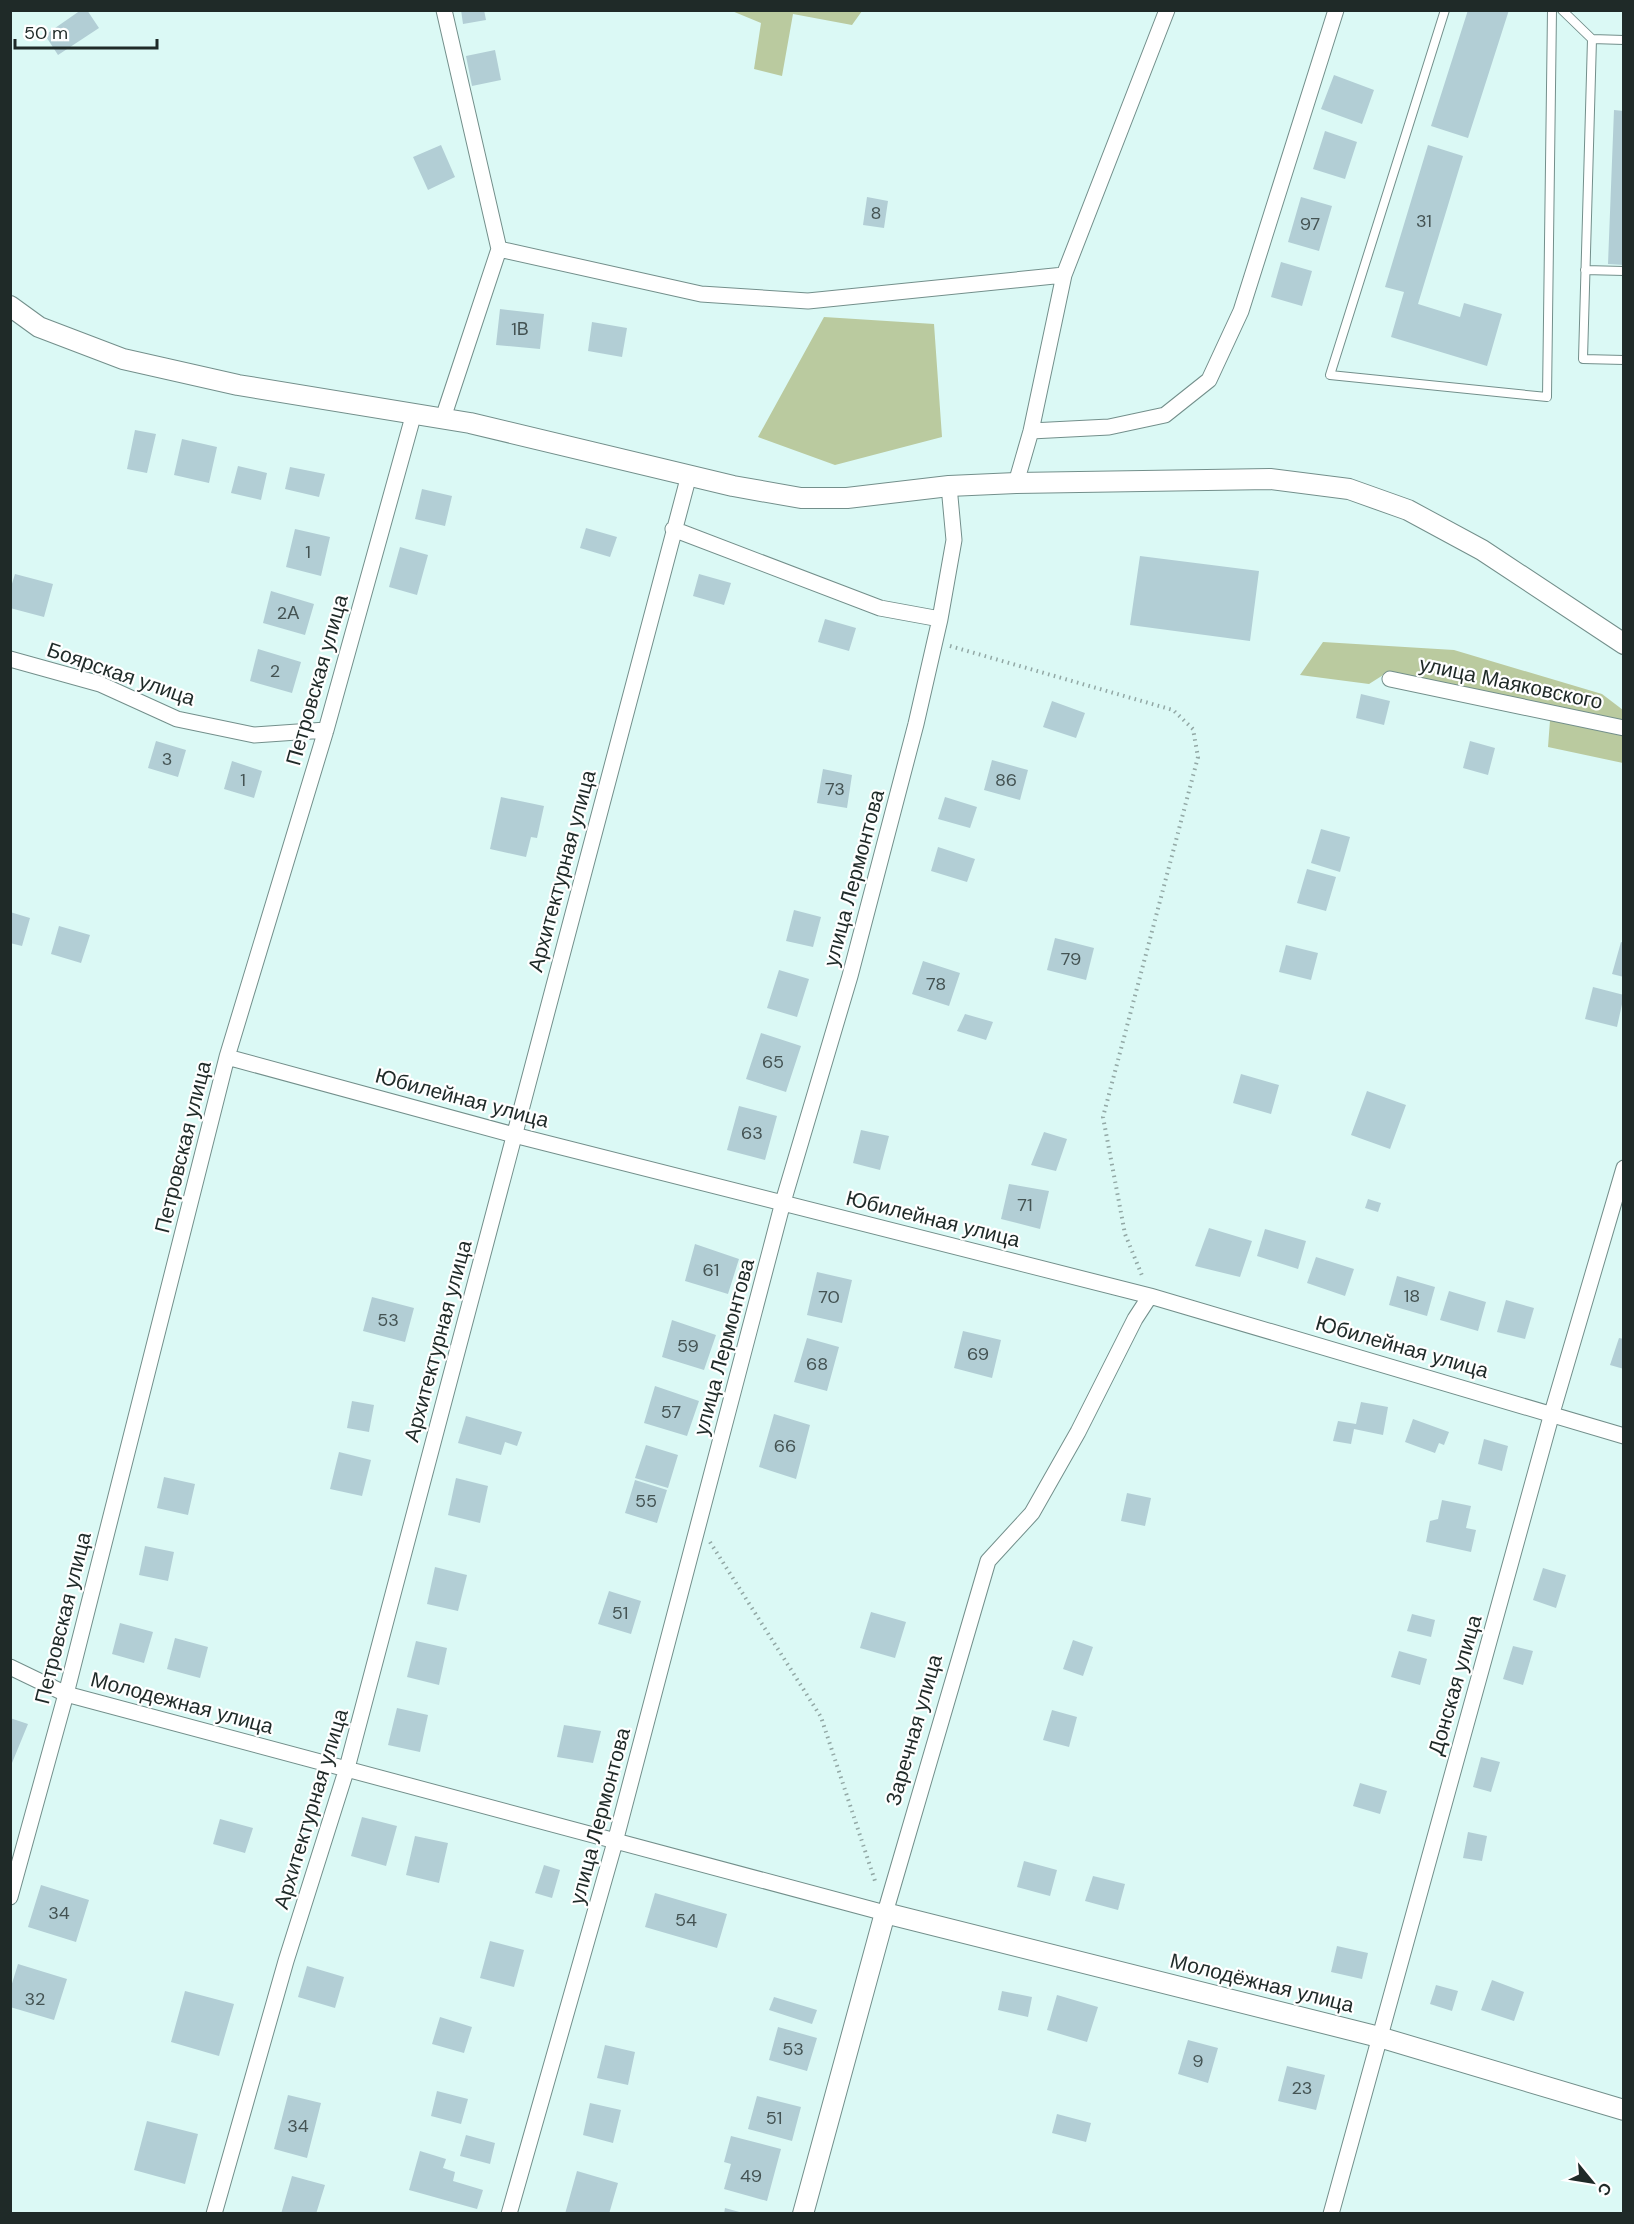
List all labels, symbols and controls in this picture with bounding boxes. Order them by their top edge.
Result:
scale bar [15,12,158,50]
text: 50 m [24,21,68,45]
house number: 8 [871,201,881,225]
house number: 31 [1416,209,1432,233]
house number: 97 [1300,212,1320,236]
house number: 1В [511,317,529,341]
house number: 1 [305,540,311,564]
street label: Петровская улица [279,591,355,769]
house number: 2А [277,601,299,625]
street label: Боярская улица [43,636,199,713]
street label: улица Маяковского [1417,650,1605,716]
house number: 2 [270,659,280,683]
house number: 3 [162,747,172,771]
street label: Архитектурная улица [522,767,603,975]
house number: 1 [240,768,246,792]
house number: 86 [995,768,1017,792]
house number: 73 [825,777,845,801]
street label: улица Лермонтова [817,786,891,969]
house number: 79 [1061,947,1081,971]
house number: 78 [926,972,946,996]
house number: 65 [762,1050,784,1074]
street label: Петровская улица [148,1058,218,1236]
street label: Юбилейная улица [372,1061,552,1135]
house number: 63 [741,1121,763,1145]
street label: Юбилейная улица [843,1184,1023,1254]
house number: 71 [1017,1193,1033,1217]
street label: Архитектурная улица [398,1237,479,1445]
street label: улица Лермонтова [687,1255,761,1438]
house number: 61 [703,1258,719,1282]
house number: 18 [1404,1284,1420,1308]
house number: 70 [818,1285,840,1309]
house number: 53 [377,1308,399,1332]
street label: Юбилейная улица [1312,1309,1492,1385]
house number: 59 [677,1334,699,1358]
house number: 69 [967,1342,989,1366]
house number: 68 [806,1352,828,1376]
house number: 57 [661,1400,681,1424]
house number: 66 [774,1434,796,1458]
house number: 55 [635,1489,657,1513]
street label: Петровская улица [28,1529,98,1707]
house number: 51 [612,1601,628,1625]
street label: Донская улица [1422,1612,1488,1758]
street label: Заречная улица [879,1651,949,1809]
street label: Молодежная улица [87,1665,277,1741]
street label: Архитектурная улица [267,1705,355,1913]
street label: улица Лермонтова [563,1724,637,1907]
house number: 34 [48,1901,70,1925]
house number: 54 [675,1908,697,1932]
street label: Молодёжная улица [1167,1947,1357,2019]
house number: 32 [24,1987,46,2011]
house number: 53 [782,2037,804,2061]
house number: 9 [1192,2049,1204,2073]
house number: 23 [1291,2076,1313,2100]
house number: 51 [766,2106,782,2130]
house number: 34 [287,2114,309,2138]
north arrow [1562,2152,1622,2212]
house number: 49 [740,2164,762,2188]
text: С [1592,2179,1617,2200]

